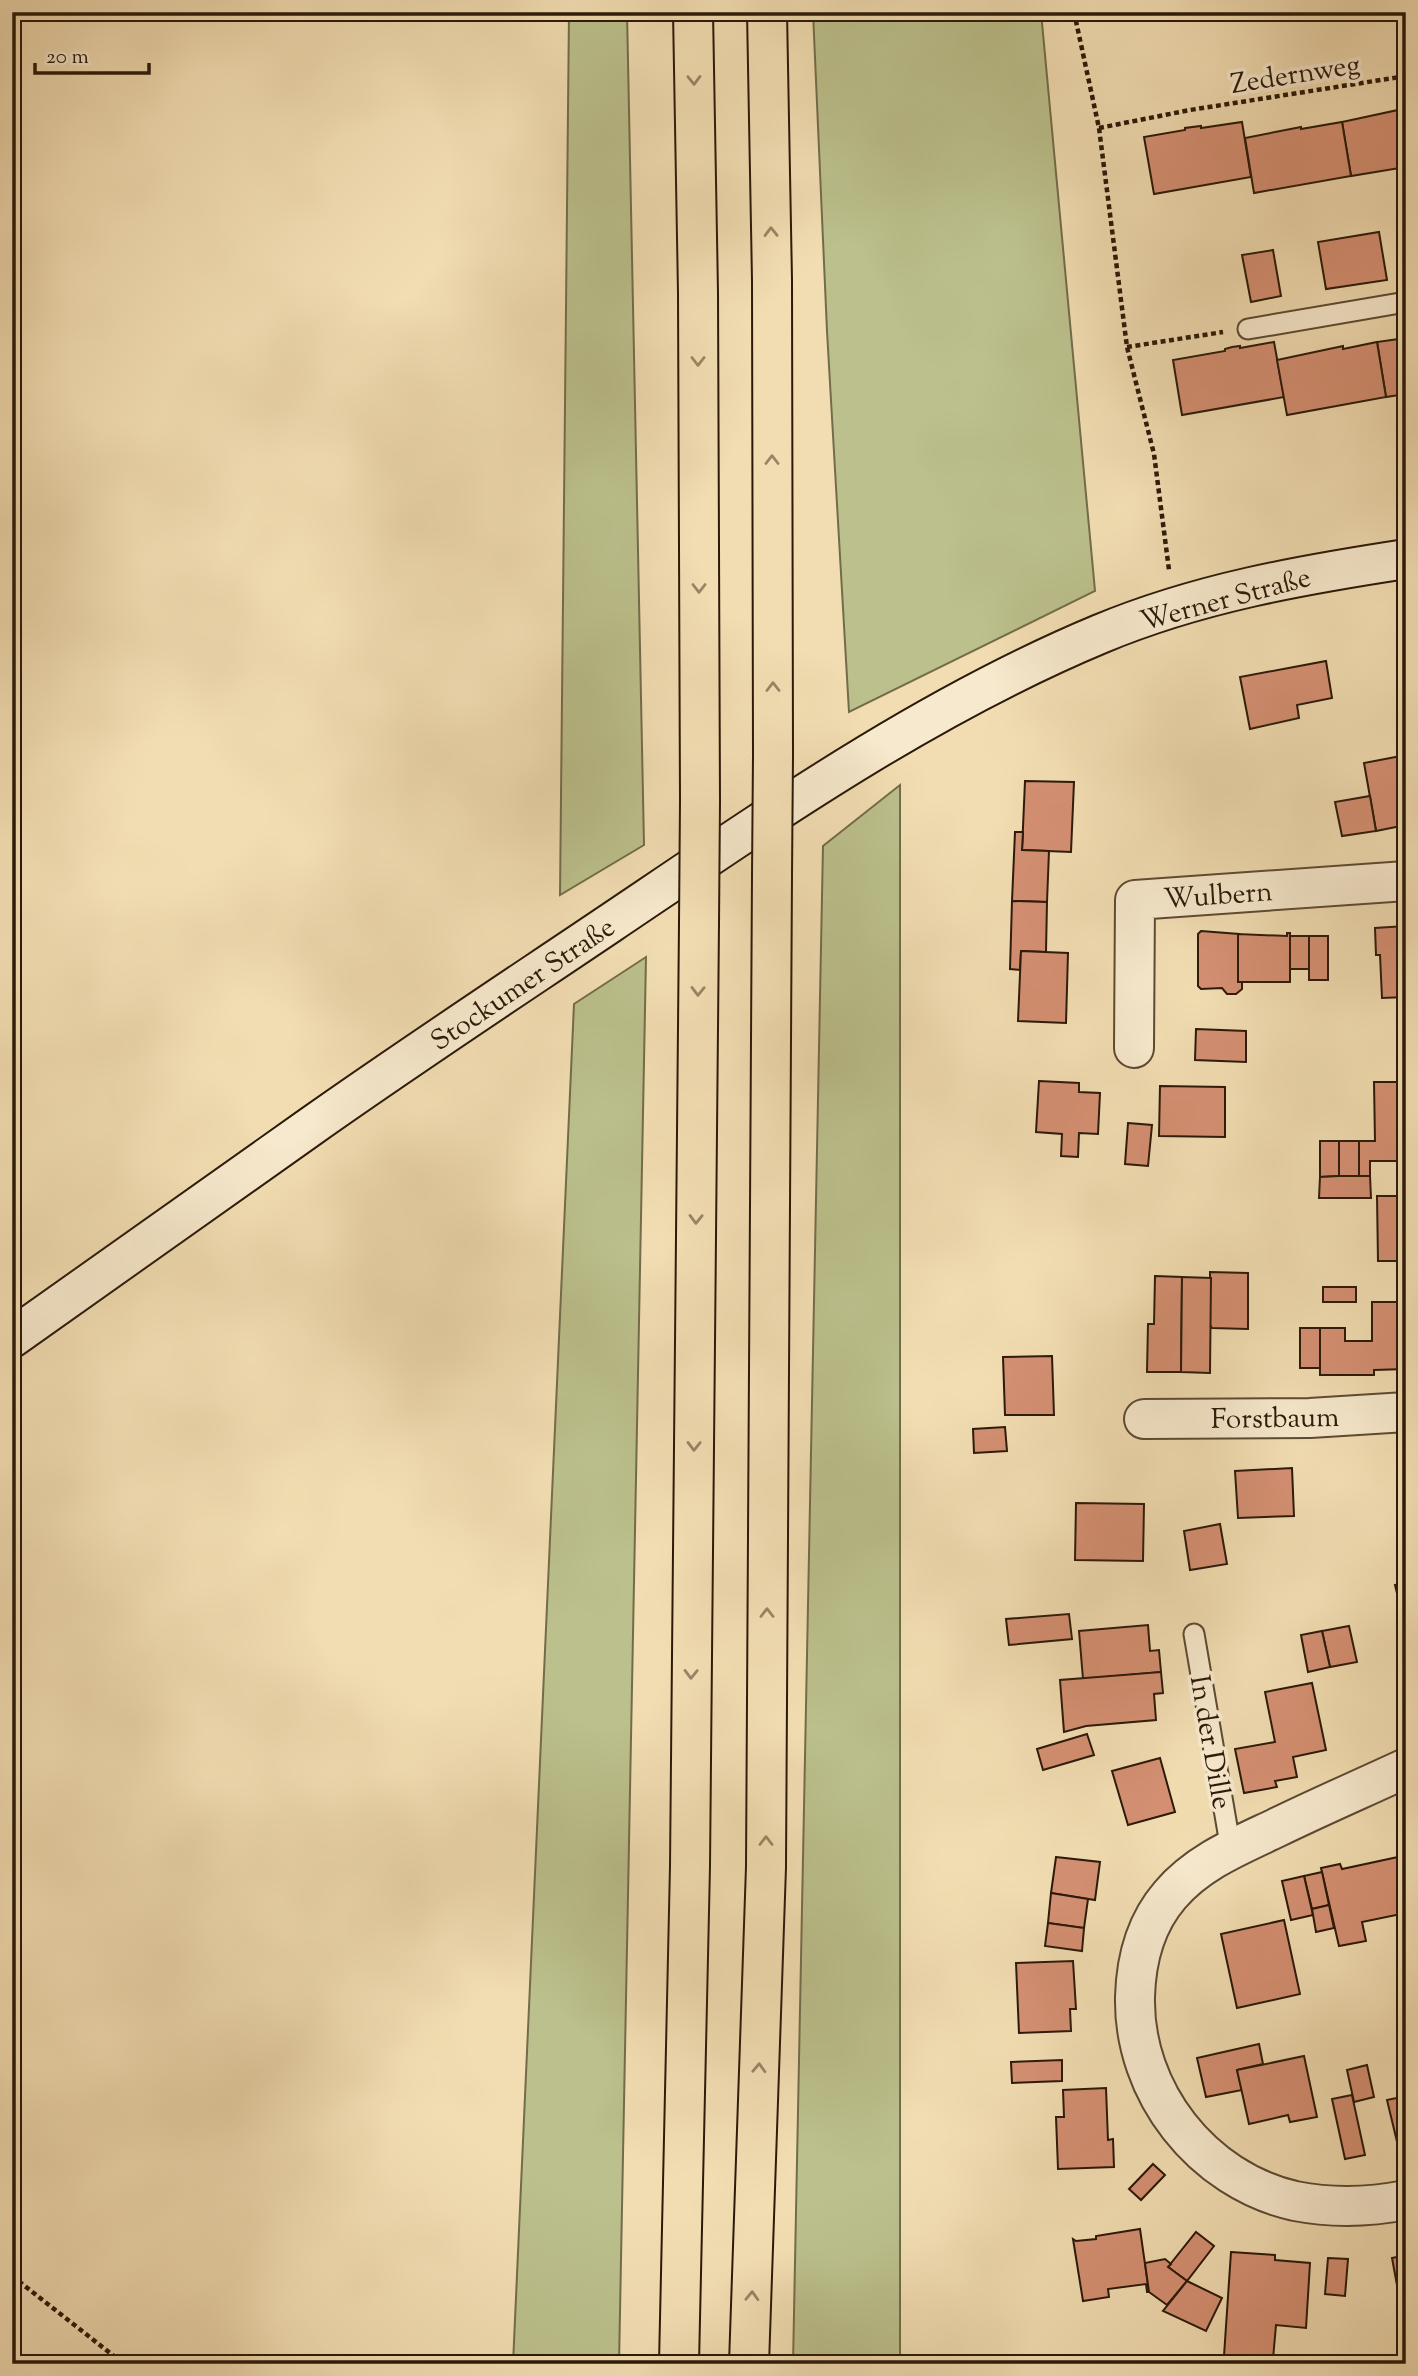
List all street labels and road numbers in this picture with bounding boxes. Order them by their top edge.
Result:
street label: Zedernweg [1228,46,1363,106]
street label: Werner Straße [1136,559,1316,643]
street label: Wulbern [1162,873,1274,921]
street label: Stockumer Straße [423,909,624,1062]
street label: Forstbaum [1211,1399,1340,1441]
street label: In der Dille [1178,1672,1240,1813]

